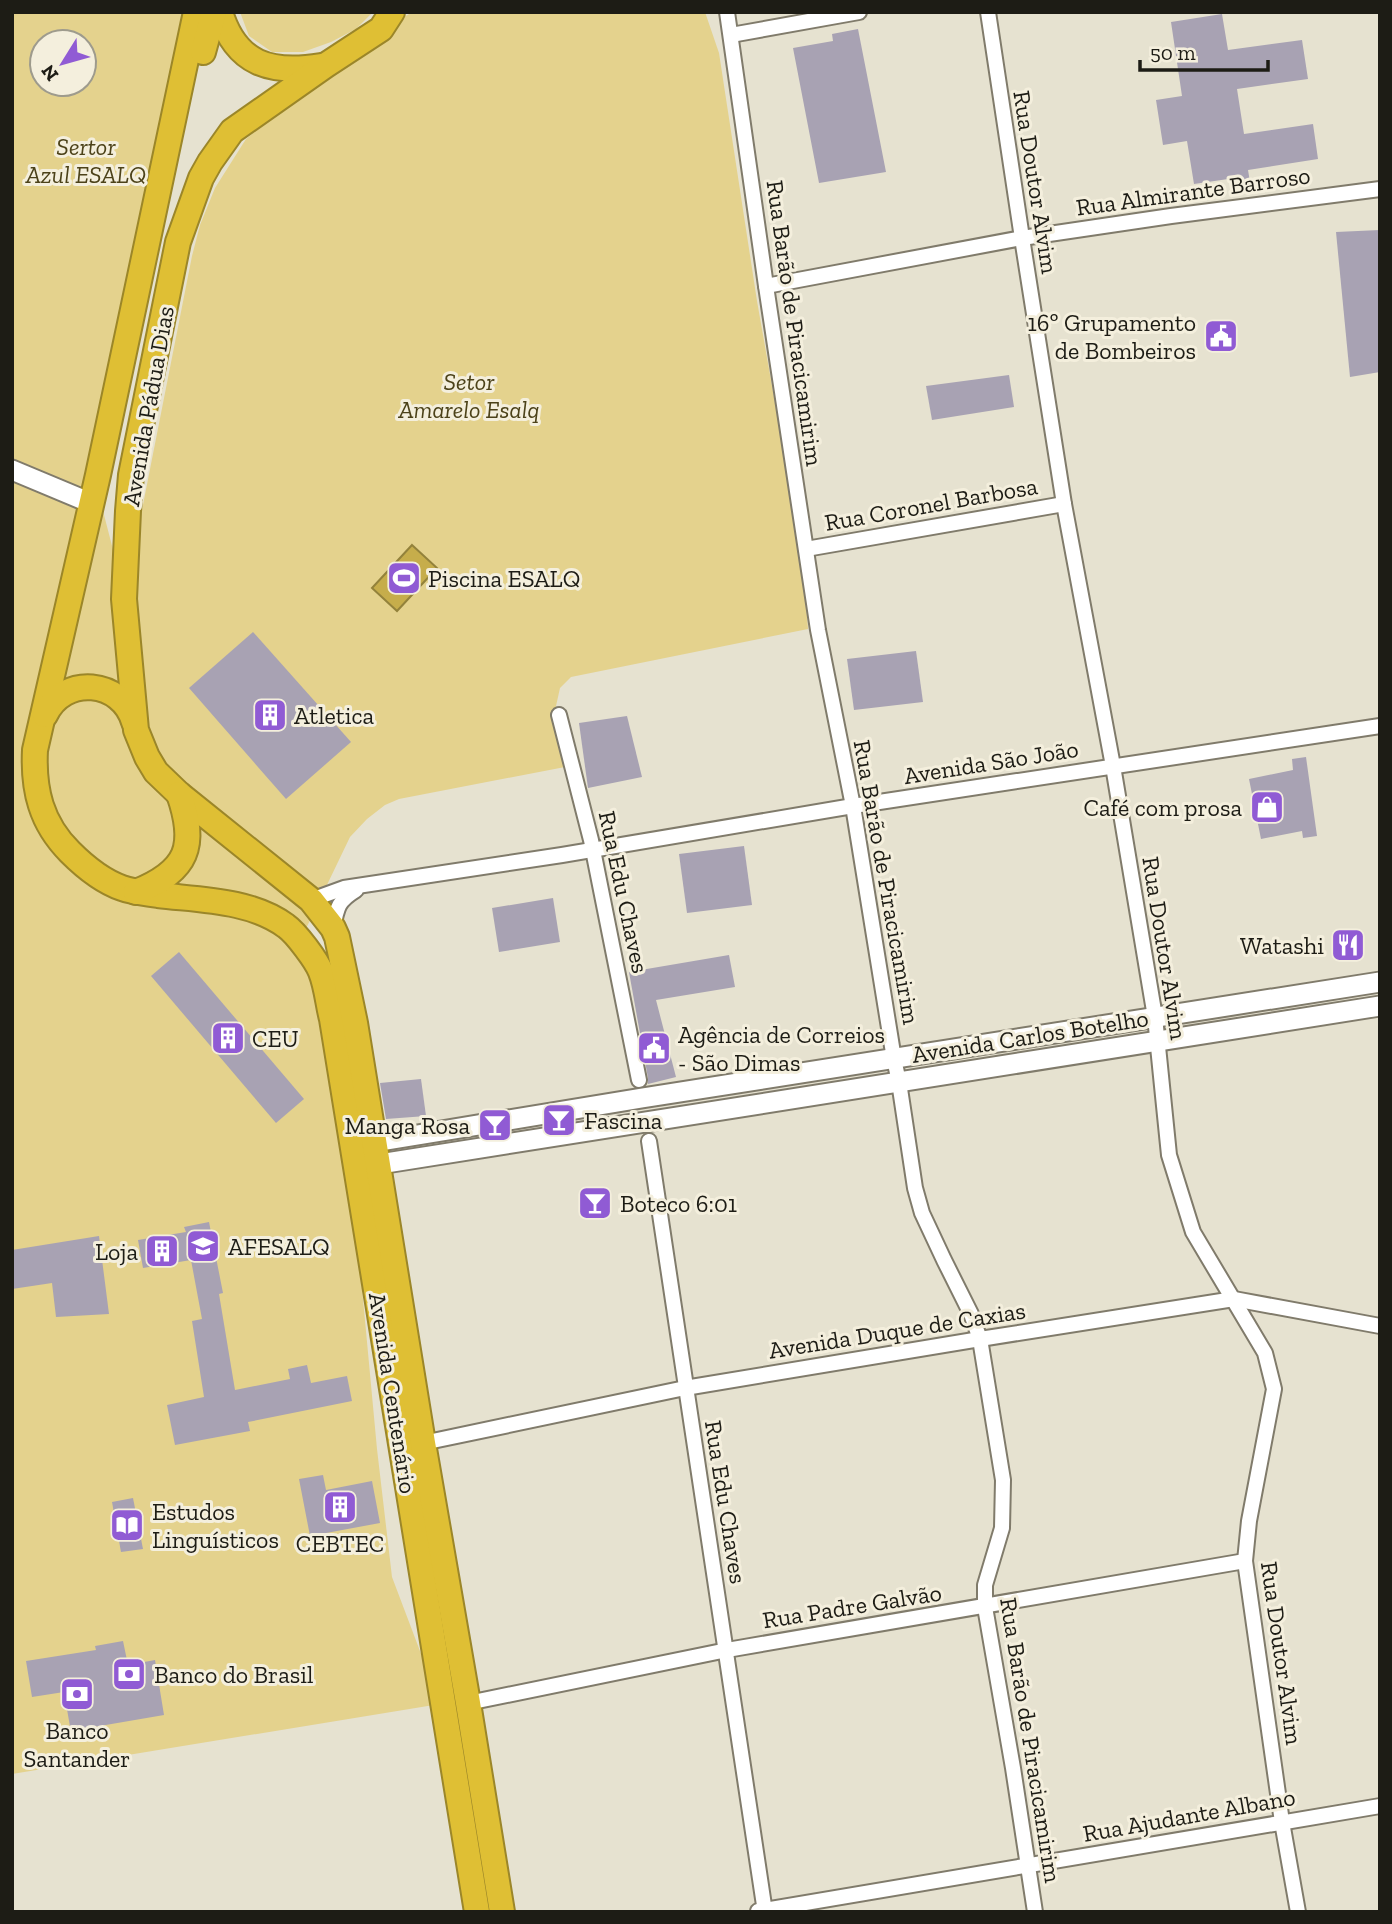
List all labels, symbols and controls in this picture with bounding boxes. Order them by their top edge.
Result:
north arrow [28,28,98,98]
scale bar [1140,28,1268,72]
text: 50 m [1150,40,1196,65]
text: N [36,60,63,86]
street label: Rua Doutor Alvim [1007,88,1065,276]
park label: Sertor Azul ESALQ [25,132,146,189]
street label: Rua Almirante Barroso [1074,160,1312,222]
street label: Rua Barão de Piracicamirim [761,178,829,468]
street label: Avenida Pádua Dias [116,304,180,508]
place label: 16º Grupamento de Bombeiros [1028,308,1196,365]
public building icon: 16º Grupamento de Bombeiros [1202,317,1240,355]
park label: Setor Amarelo Esalq [398,367,539,424]
street label: Rua Coronel Barbosa [822,471,1040,537]
sports icon: Piscina ESALQ [385,559,423,597]
place label: Piscina ESALQ [428,564,580,593]
building icon: Atletica [251,696,289,734]
place label: Atletica [294,701,375,730]
street label: Avenida São João [902,734,1080,790]
street label: Rua Barão de Piracicamirim [848,738,926,1027]
shop icon: Café com prosa [1248,788,1286,826]
place label: Café com prosa [1083,793,1242,822]
street label: Rua Edu Chaves [593,808,655,976]
street label: Rua Doutor Alvim [1136,854,1194,1042]
restaurant icon: Watashi [1329,926,1367,964]
place label: Watashi [1240,931,1324,960]
street label: Avenida Carlos Botelho [910,1003,1150,1069]
building icon: CEU [209,1019,247,1057]
place label: Agência de Correios - São Dimas [678,1020,885,1077]
place label: CEU [252,1024,299,1053]
public building icon: Agência de Correios - São Dimas [635,1029,673,1067]
bar icon: Fascina [540,1101,578,1139]
bar icon: Manga Rosa [476,1106,514,1144]
place label: Fascina [584,1106,663,1135]
place label: Manga Rosa [345,1111,470,1140]
bar icon: Boteco 6:01 [576,1184,614,1222]
place label: Boteco 6:01 [620,1189,737,1218]
school or university icon: AFESALQ [184,1227,222,1265]
building icon: Loja [143,1232,181,1270]
place label: AFESALQ [228,1232,330,1261]
place label: Loja [95,1237,138,1266]
street label: Avenida Centenário [363,1290,423,1496]
street label: Avenida Duque de Caxias [766,1295,1028,1365]
street label: Rua Edu Chaves [699,1418,753,1586]
building icon: CEBTEC [321,1488,359,1526]
place label: Estudos Linguísticos [152,1497,279,1554]
library icon: Estudos Linguísticos [108,1506,146,1544]
place label: CEBTEC [296,1529,384,1558]
street label: Rua Doutor Alvim [1255,1559,1309,1747]
street label: Rua Padre Galvão [760,1578,944,1634]
street label: Rua Barão de Piracicamirim [994,1595,1068,1885]
bank icon: Banco do Brasil [110,1655,148,1693]
place label: Banco do Brasil [154,1660,313,1689]
bank icon: Banco Santander [58,1675,96,1713]
place label: Banco Santander [24,1716,130,1773]
street label: Rua Ajudante Albano [1081,1782,1297,1848]

